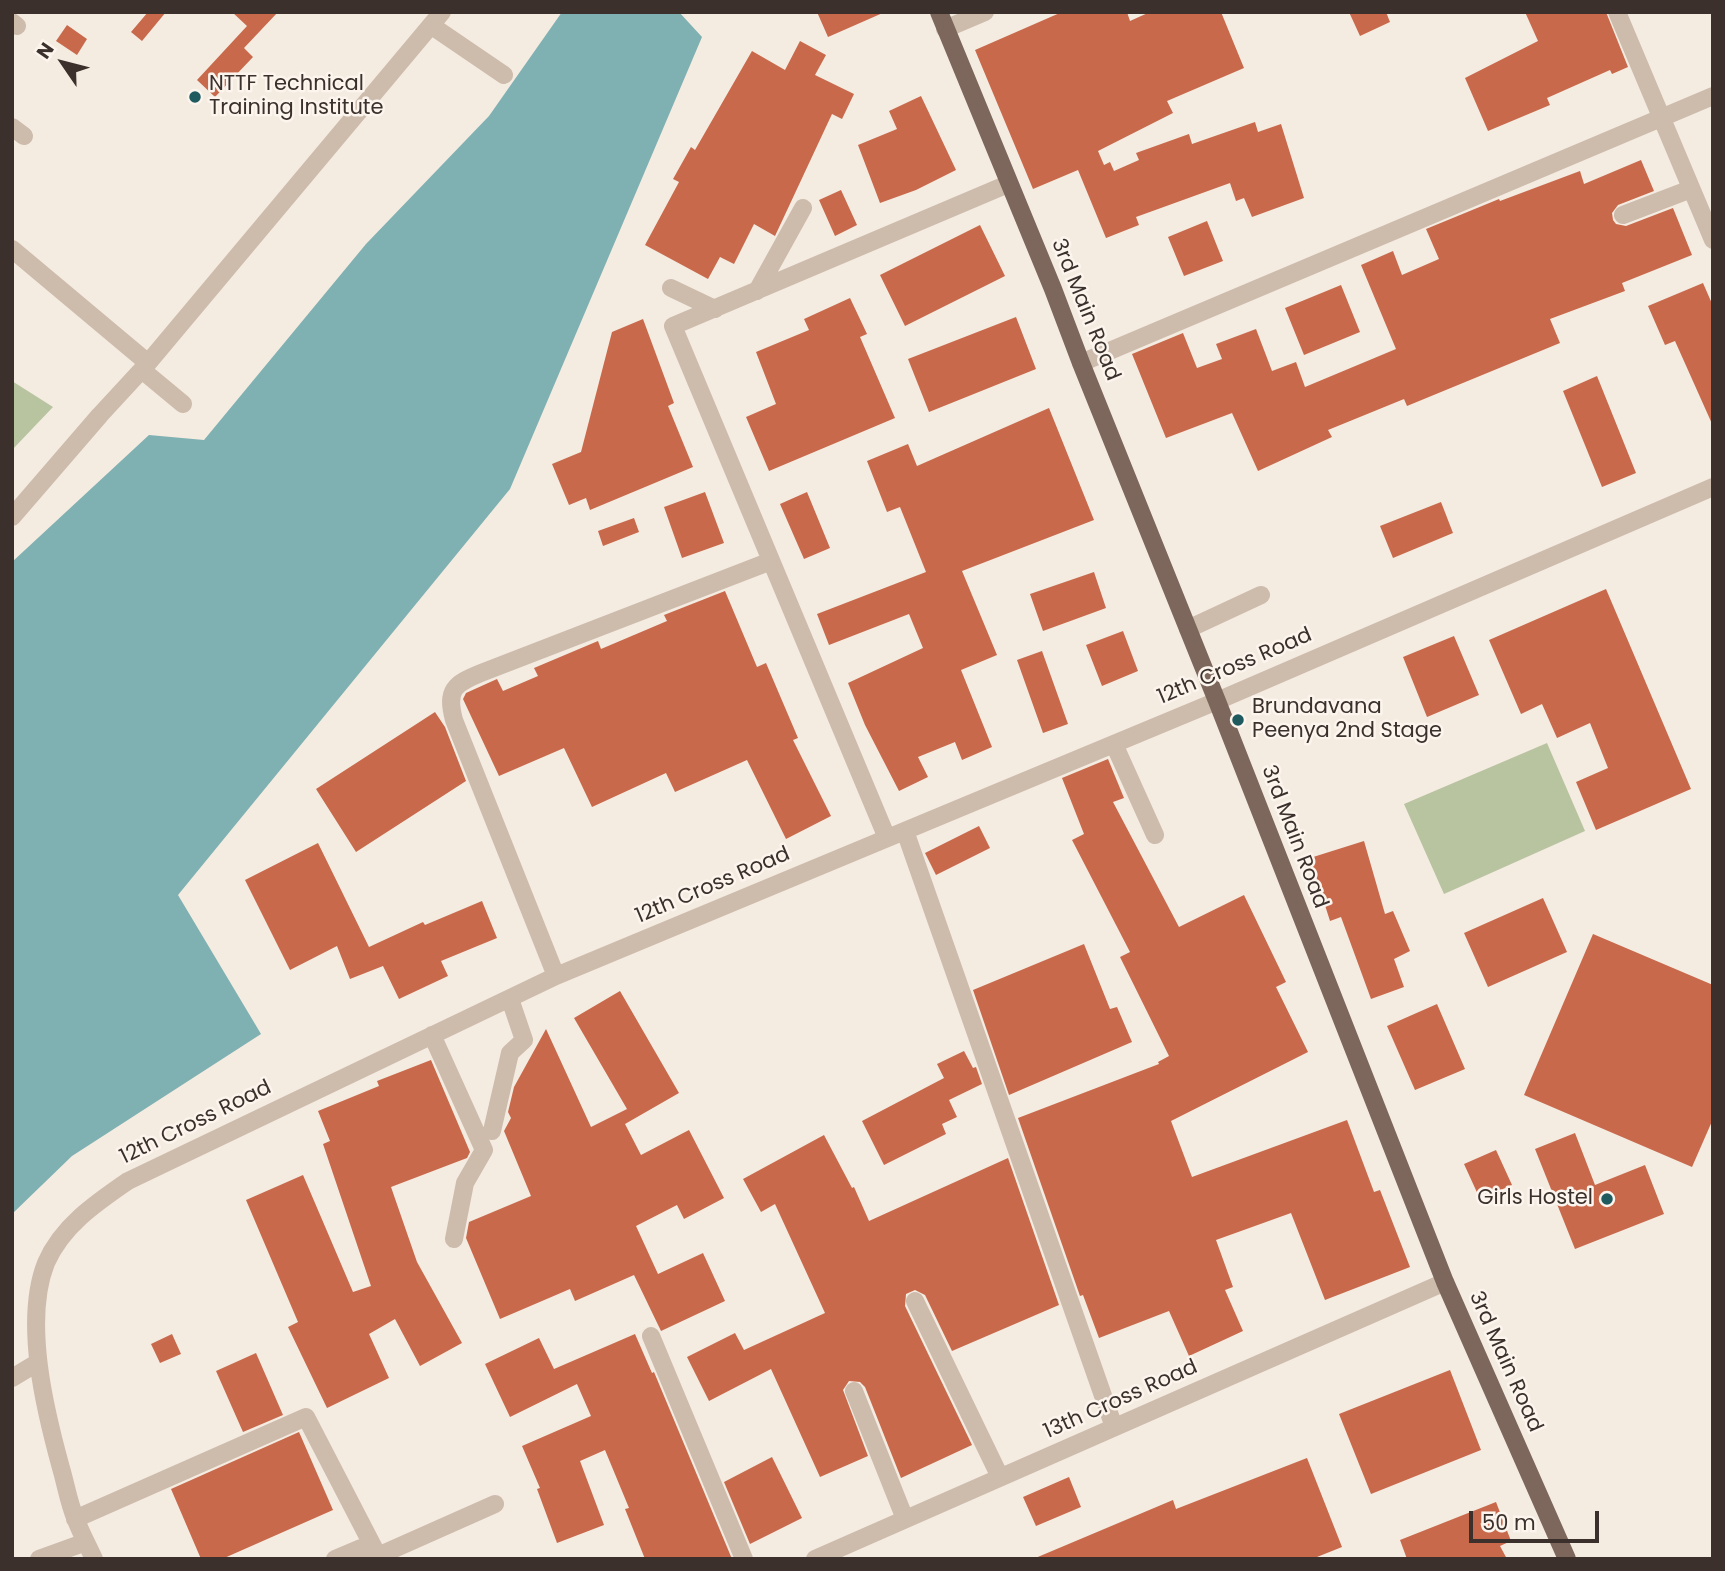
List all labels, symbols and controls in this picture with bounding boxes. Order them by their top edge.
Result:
north arrow [28,28,98,98]
text: N [30,37,61,64]
place label: NTTF Technical Training Institute [209,72,384,122]
marker: NTTF Technical Training Institute [187,89,203,105]
street label: 3rd Main Road [1045,235,1125,385]
street label: 12th Cross Road [1154,623,1316,711]
place label: Brundavana Peenya 2nd Stage [1252,695,1442,745]
marker: Brundavana Peenya 2nd Stage [1230,712,1246,728]
street label: 3rd Main Road [1255,762,1333,912]
street label: 12th Cross Road [632,842,794,930]
street label: 12th Cross Road [116,1075,276,1171]
place label: Girls Hostel [1477,1186,1593,1212]
marker: Girls Hostel [1599,1191,1615,1207]
street label: 3rd Main Road [1463,1288,1547,1436]
street label: 13th Cross Road [1040,1355,1202,1445]
scale bar [1473,1498,1602,1542]
text: 50 m [1482,1508,1536,1537]

